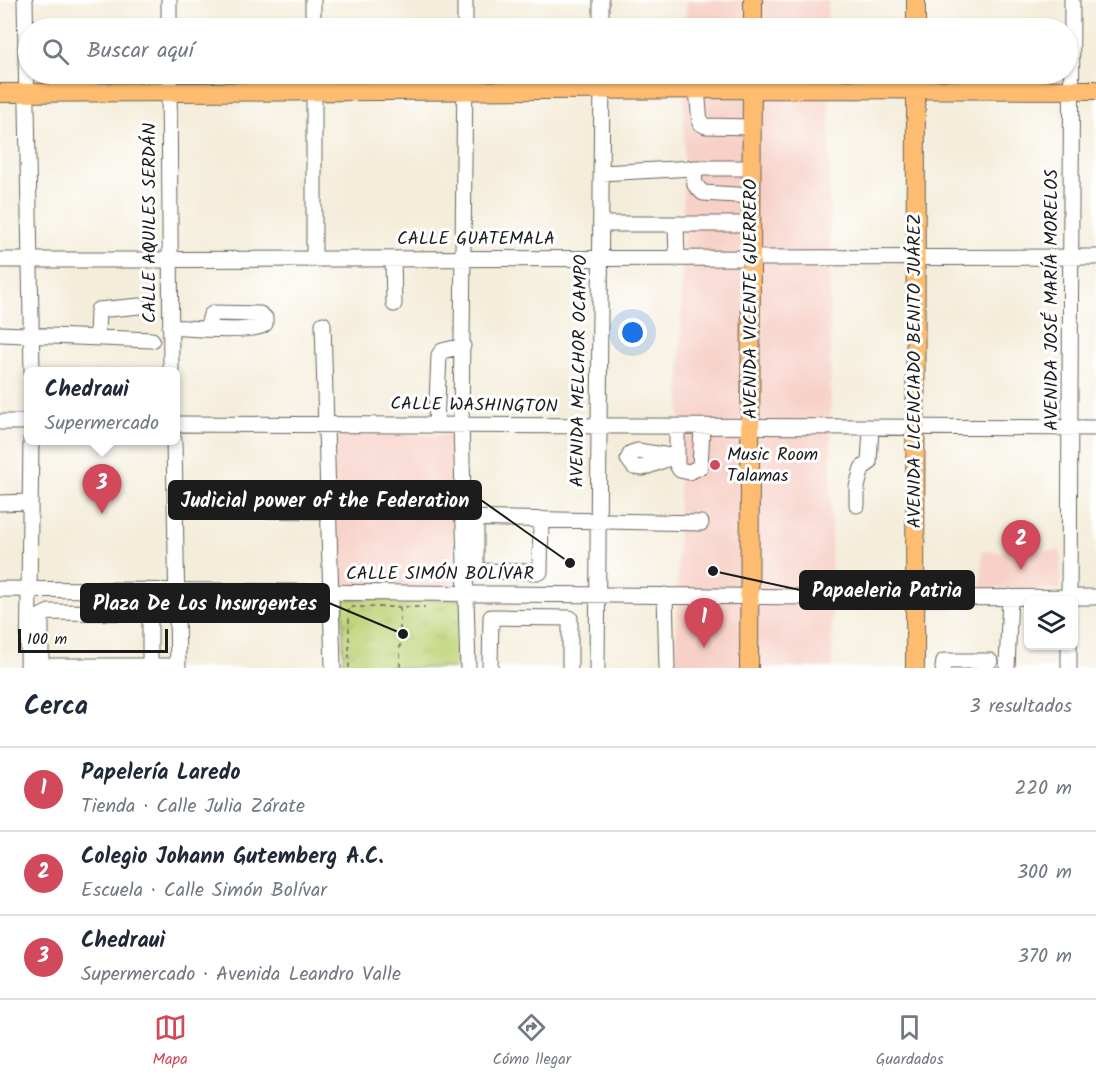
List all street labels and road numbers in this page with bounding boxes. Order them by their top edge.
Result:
street label: CALLE AQUILES SERDÁN [136,123,165,323]
street label: AVENIDA JOSÉ MARÍA MORELOS [1038,169,1067,431]
street label: AVENIDA VICENTE GUERRERO [737,179,766,419]
street label: AVENIDA LICENCIADO BENITO JUÁREZ [901,214,930,528]
street label: CALLE GUATEMALA [397,225,555,254]
street label: AVENIDA MELCHOR OCAMPO [563,254,597,488]
street label: CALLE WASHINGTON [390,390,558,422]
street label: CALLE SIMÓN BOLÍVAR [346,560,534,589]

